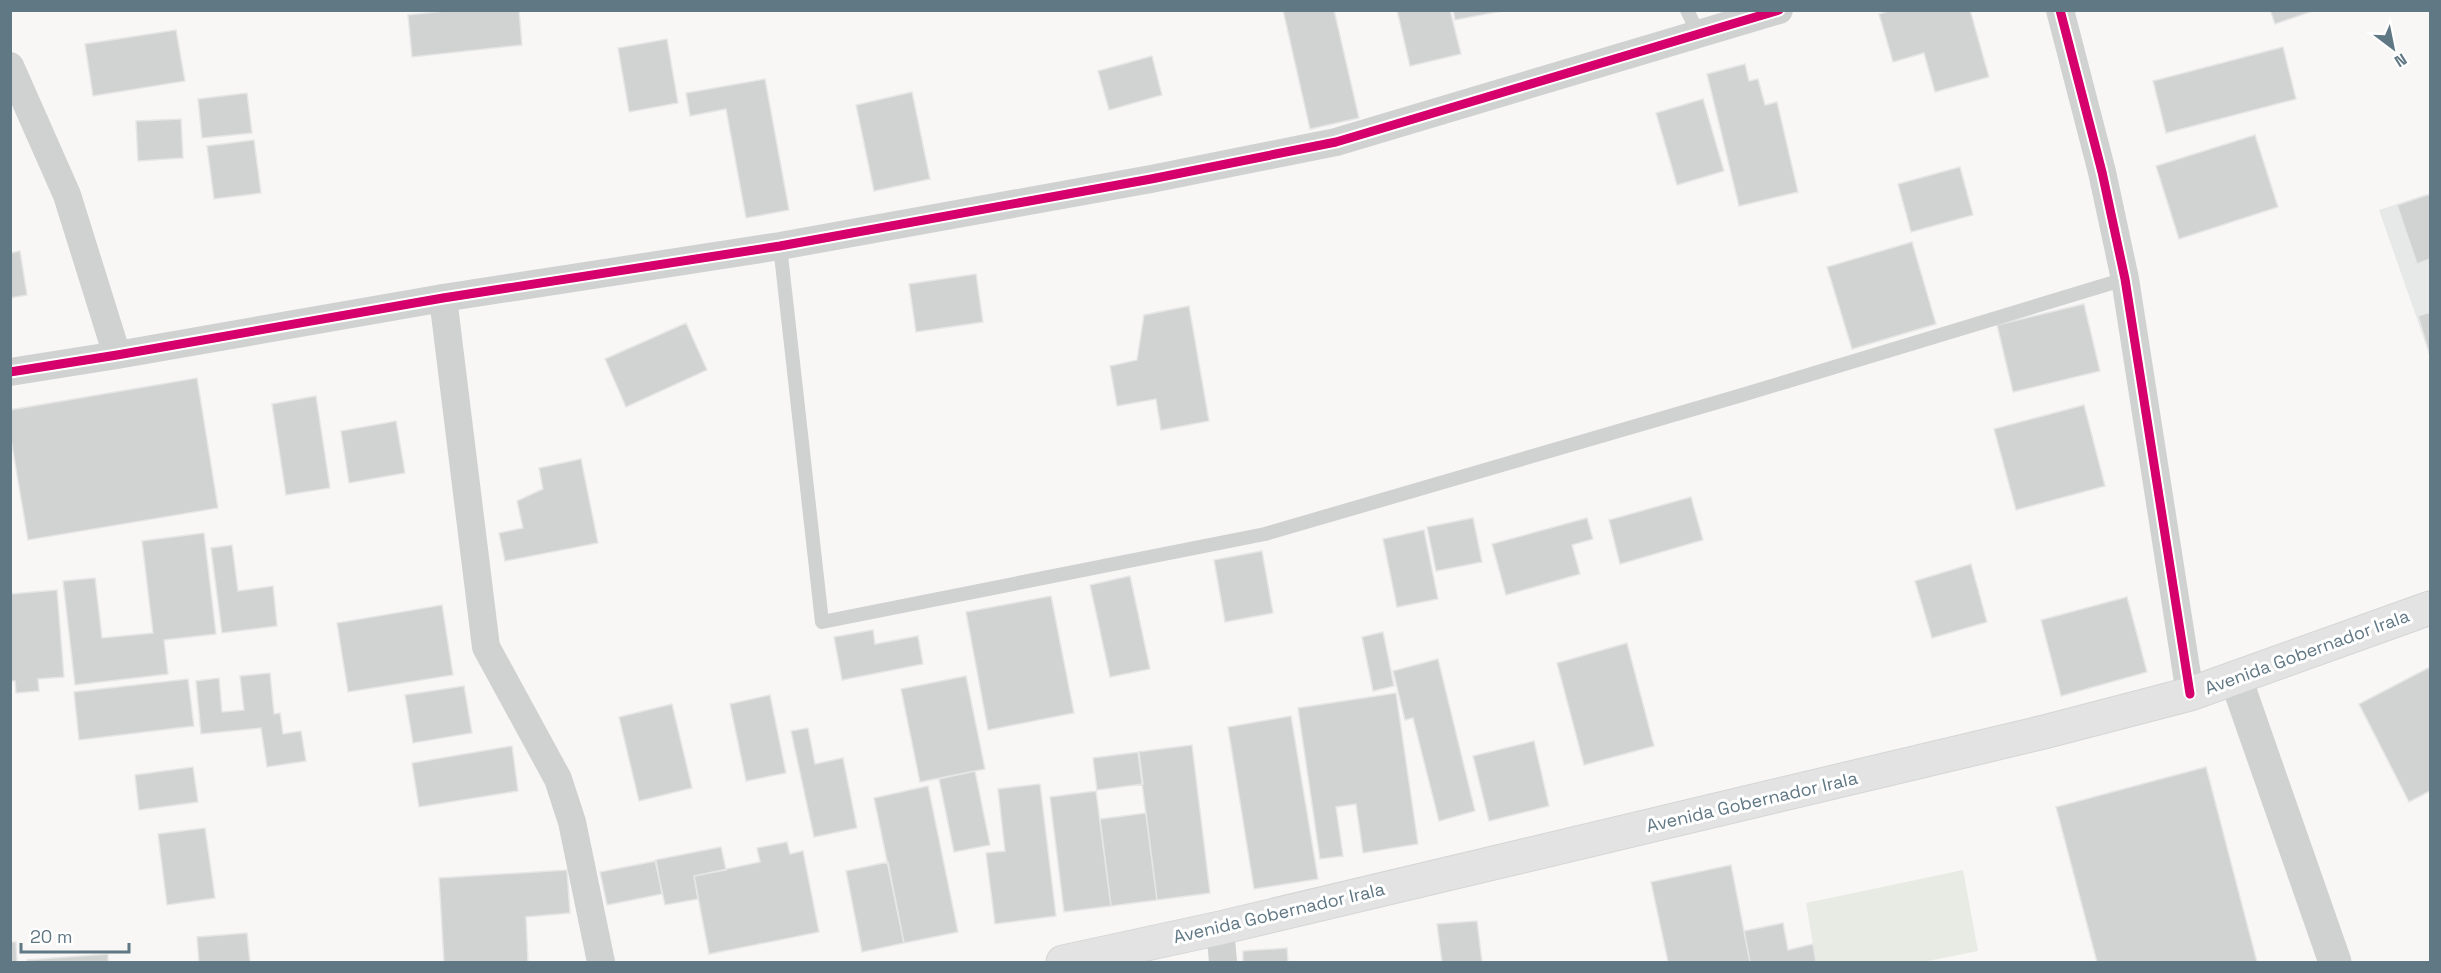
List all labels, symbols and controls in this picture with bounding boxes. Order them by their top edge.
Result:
north arrow [2363,18,2423,78]
text: N [2391,49,2411,72]
street label: Avenida Gobernador Irala [2201,604,2412,699]
street label: Avenida Gobernador Irala [1644,766,1860,837]
street label: Avenida Gobernador Irala [1171,877,1387,948]
scale bar [21,916,129,954]
text: 20 m [30,925,73,948]

